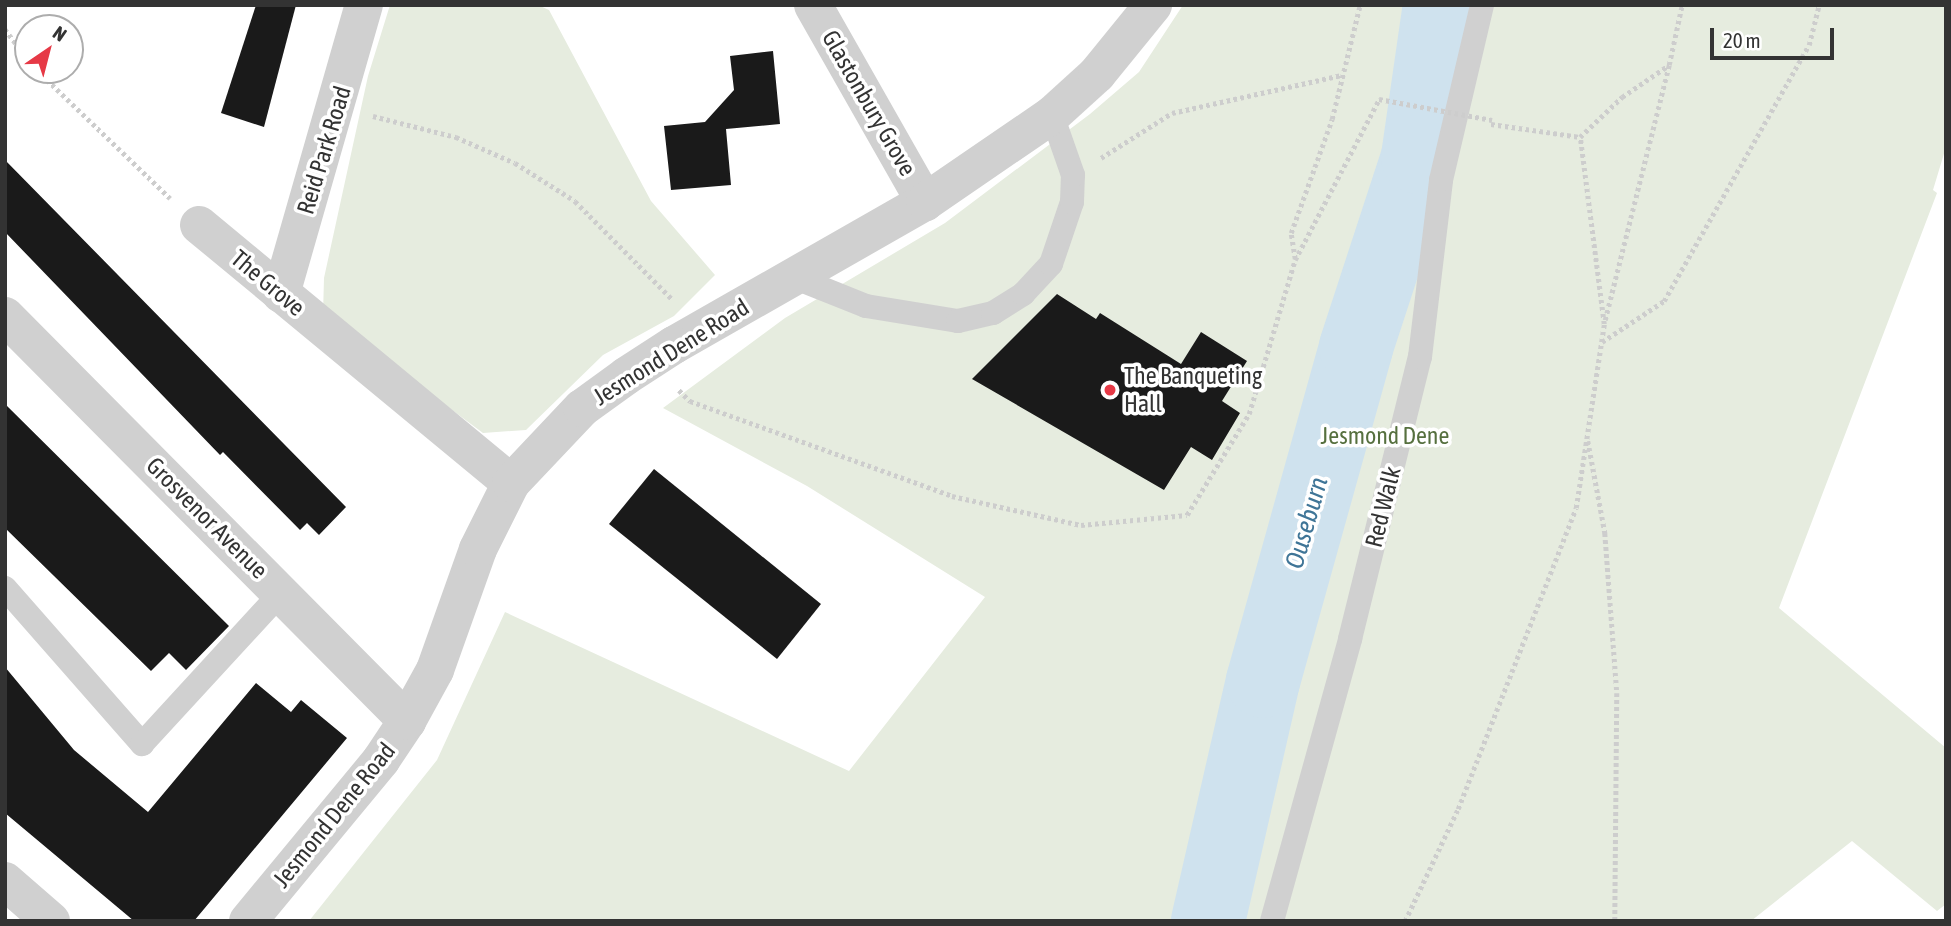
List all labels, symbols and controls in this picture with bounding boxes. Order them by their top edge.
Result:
north arrow [14,14,84,84]
scale bar [1713,14,1837,58]
text: N [49,21,71,46]
street label: Glastonbury Grove [816,25,922,181]
text: 20 m [1723,28,1761,52]
street label: Reid Park Road [291,83,357,217]
street label: The Grove [225,244,311,322]
street label: Jesmond Dene Road [588,293,754,411]
place label: The Banqueting Hall [1124,362,1262,418]
marker: The Banqueting Hall [1102,382,1118,398]
park label: Jesmond Dene [1321,422,1449,450]
street label: Grosvenor Avenue [140,451,274,585]
street label: Red Walk [1359,464,1407,550]
water label: Ouseburn [1279,474,1335,572]
street label: Jesmond Dene Road [267,737,401,893]

